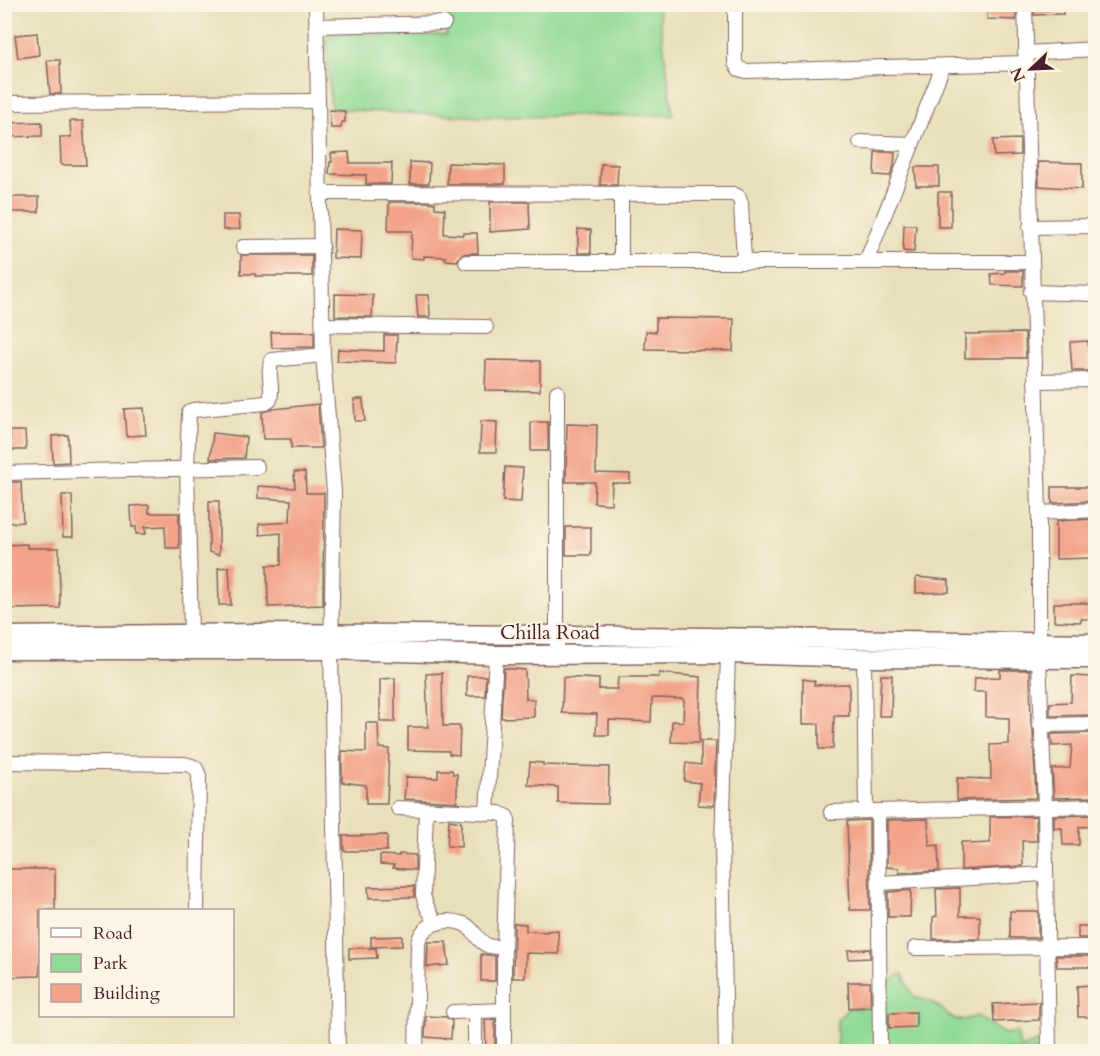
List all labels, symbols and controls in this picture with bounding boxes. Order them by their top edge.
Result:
north arrow [1001,39,1061,99]
text: N [1005,64,1031,85]
street label: Chilla Road [500,619,600,646]
legend [39,909,234,1017]
text: Road [93,921,133,946]
text: Park [93,951,128,976]
text: Building [93,981,161,1006]

